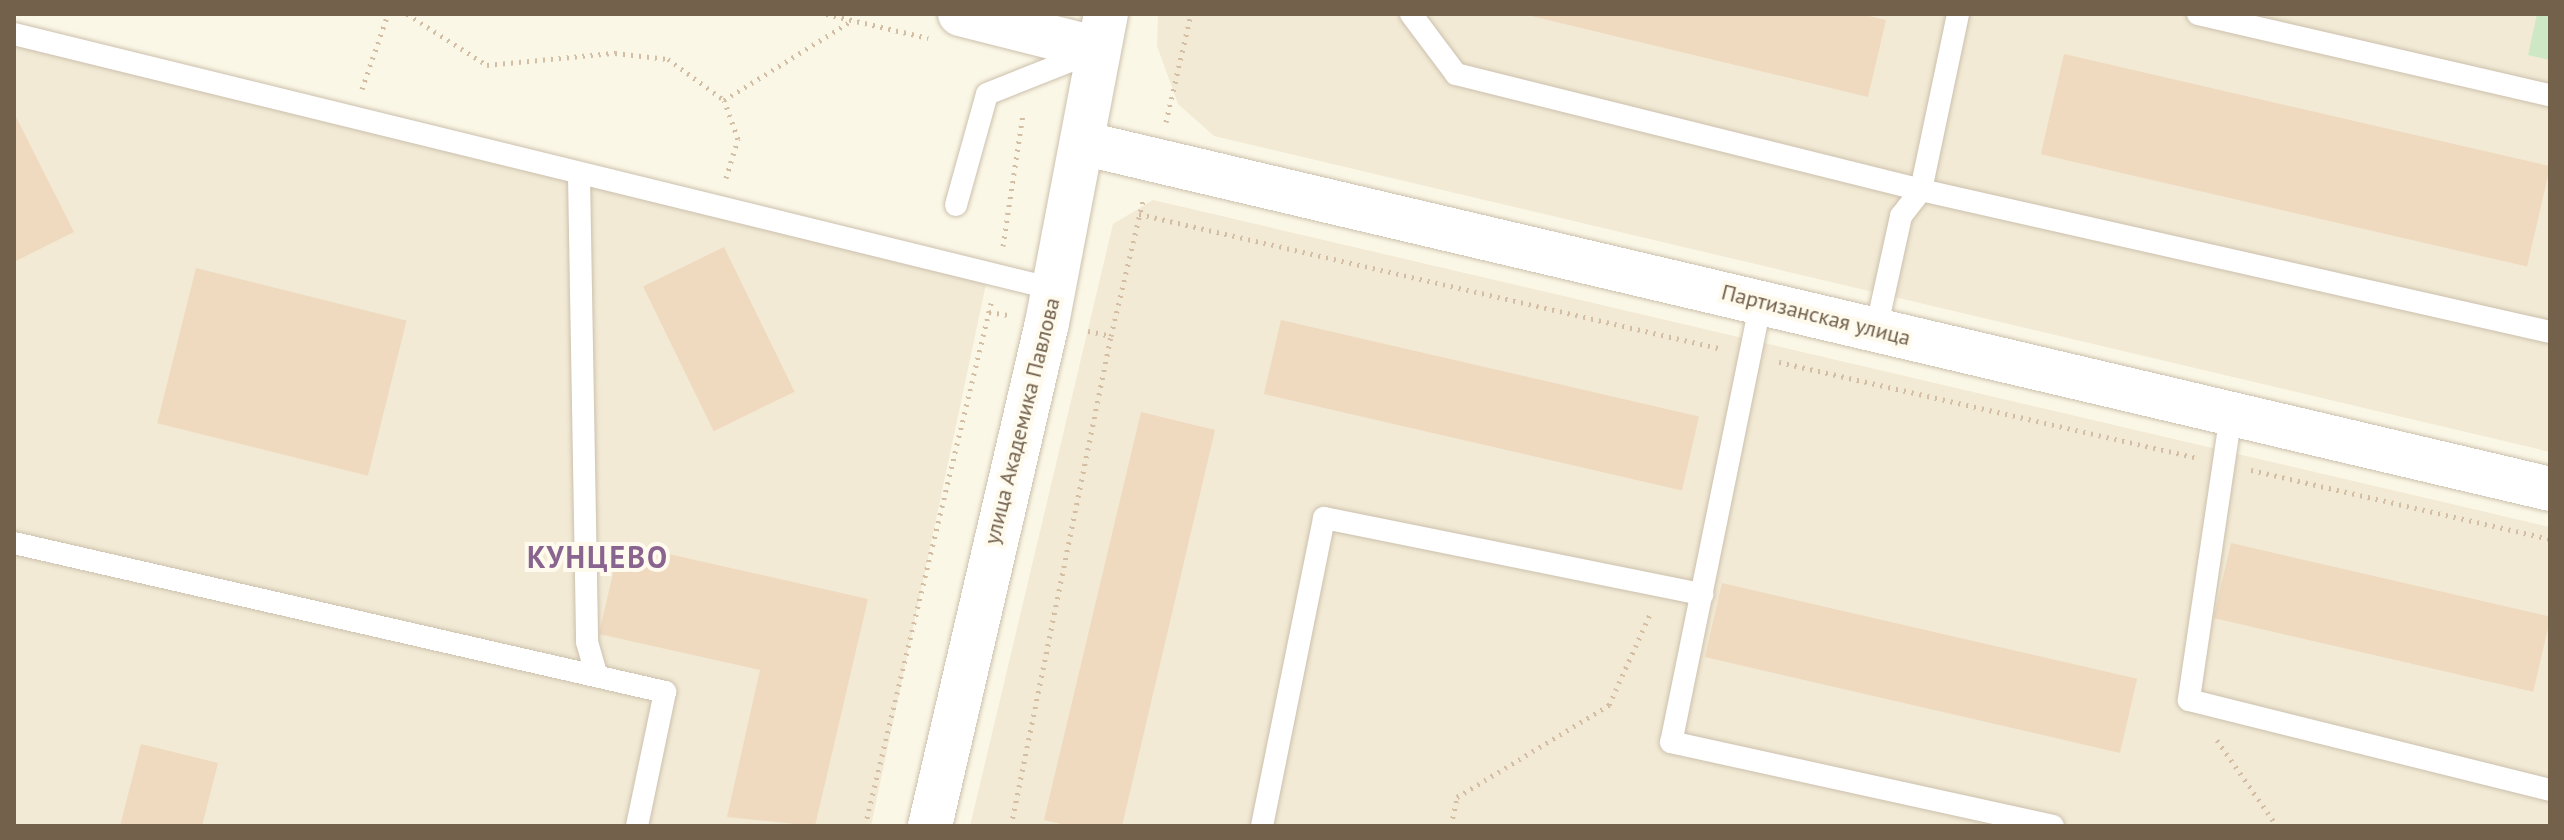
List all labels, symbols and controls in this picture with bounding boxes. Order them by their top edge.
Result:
street label: Партизанская улица [1719,279,1913,351]
street label: улица Академика Павлова [978,295,1066,547]
district label: КУНЦЕВО [527,539,669,575]

